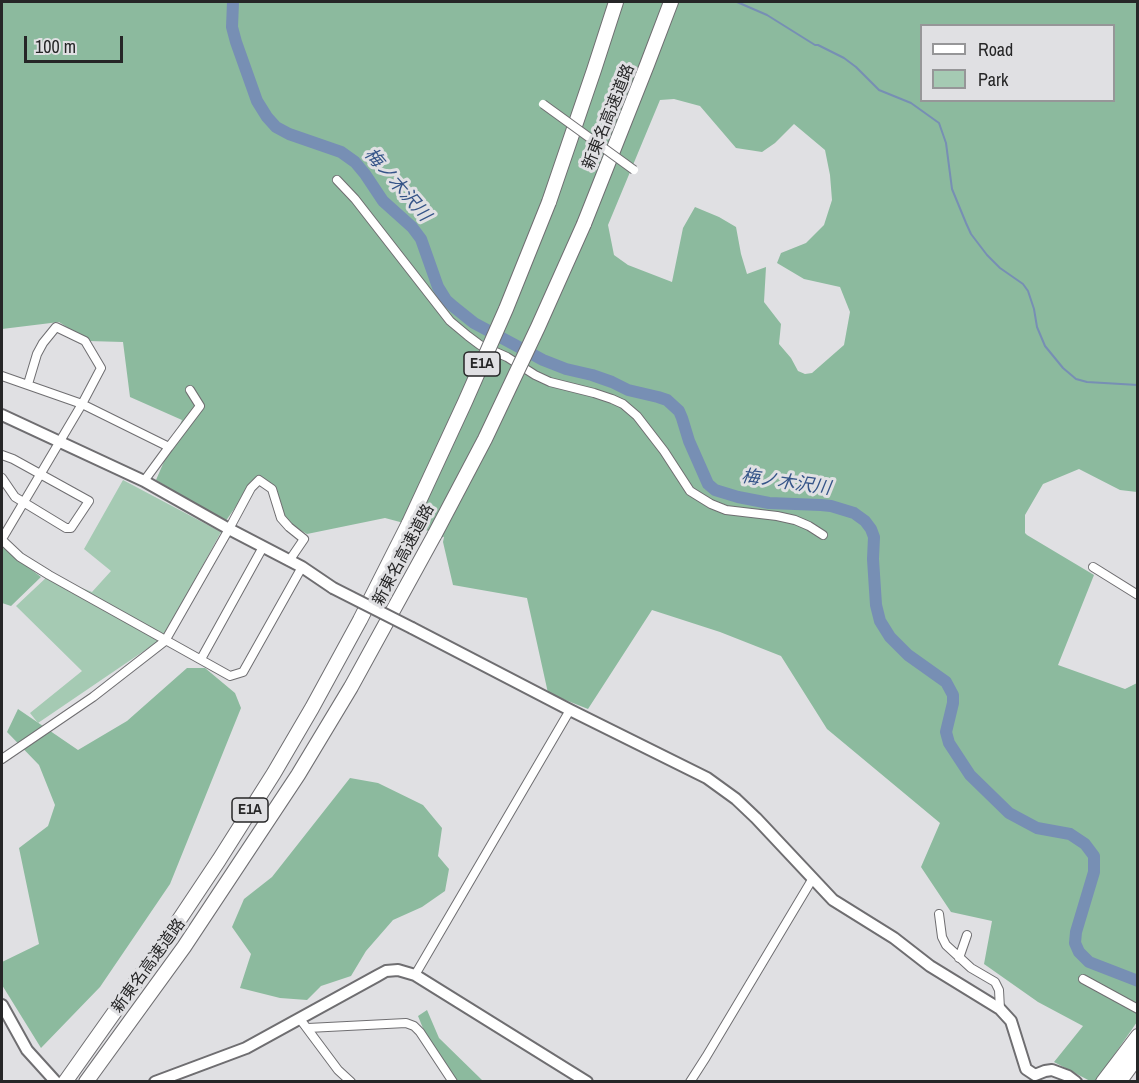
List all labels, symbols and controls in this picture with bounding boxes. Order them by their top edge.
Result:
scale bar [27,24,126,62]
legend [920,24,1115,102]
text: 100 m [35,34,76,59]
text: Road [978,37,1013,62]
street label: 新東名高速道路 [579,61,639,173]
text: Park [978,67,1008,92]
water label: 梅ノ木沢川 [359,144,435,226]
road number: E1A [464,352,500,376]
water label: 梅ノ木沢川 [740,466,832,500]
street label: 新東名高速道路 [369,501,439,609]
road number: E1A [232,798,268,822]
street label: 新東名高速道路 [108,915,190,1017]

